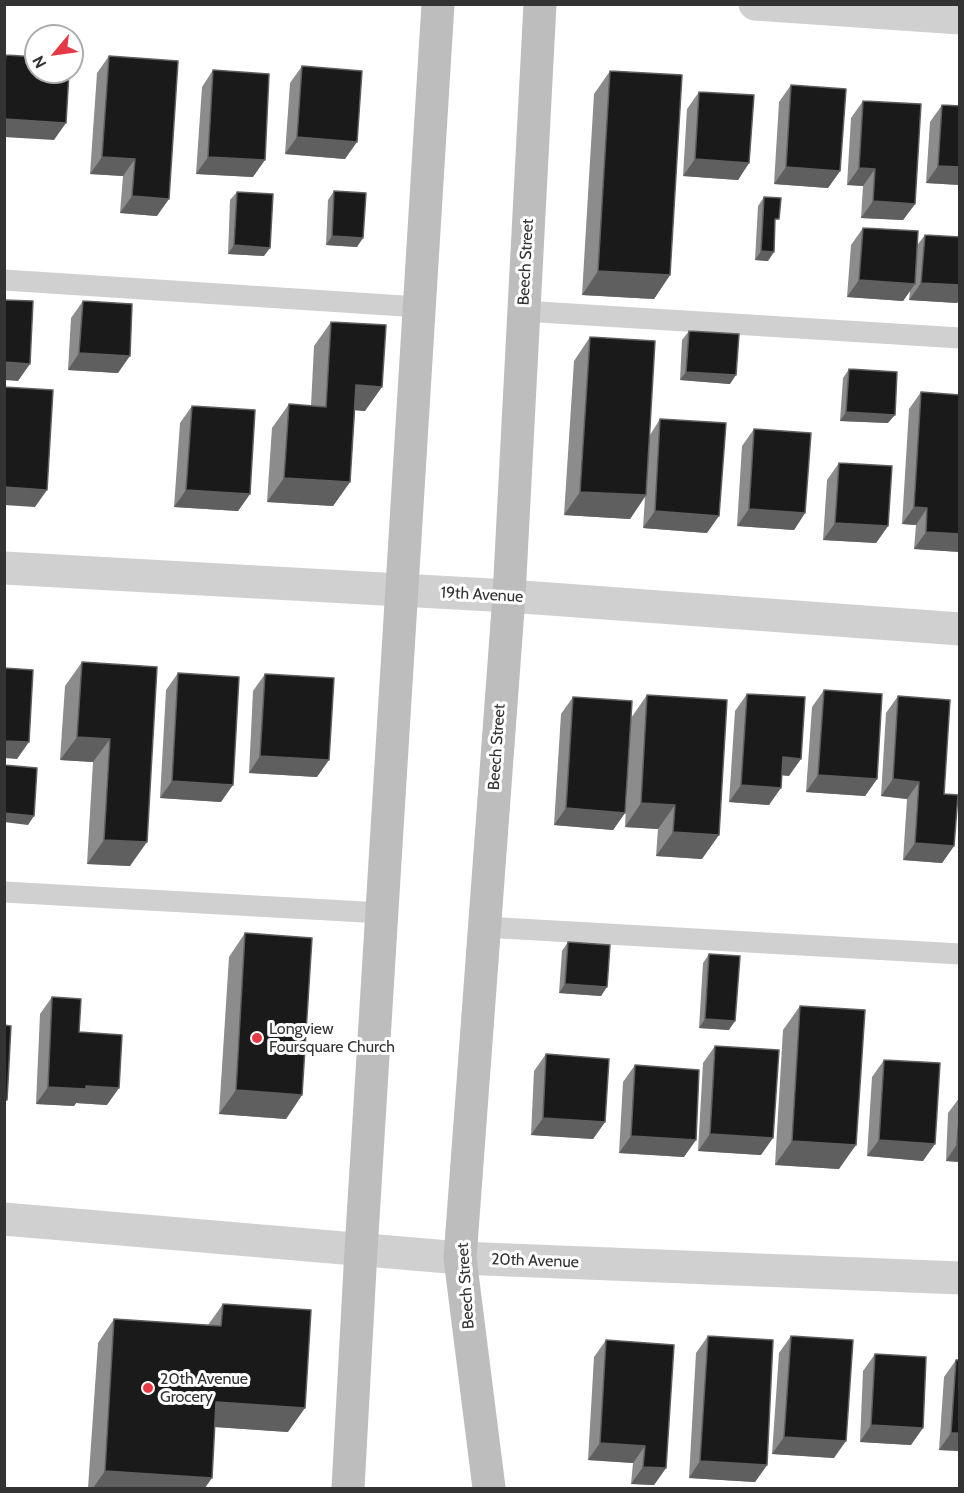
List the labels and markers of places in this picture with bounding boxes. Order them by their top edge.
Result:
place label: Longview Foursquare Church [269,1019,395,1057]
marker: Longview Foursquare Church [250,1031,264,1045]
place label: 20th Avenue Grocery [160,1369,248,1407]
marker: 20th Avenue Grocery [141,1381,155,1395]

